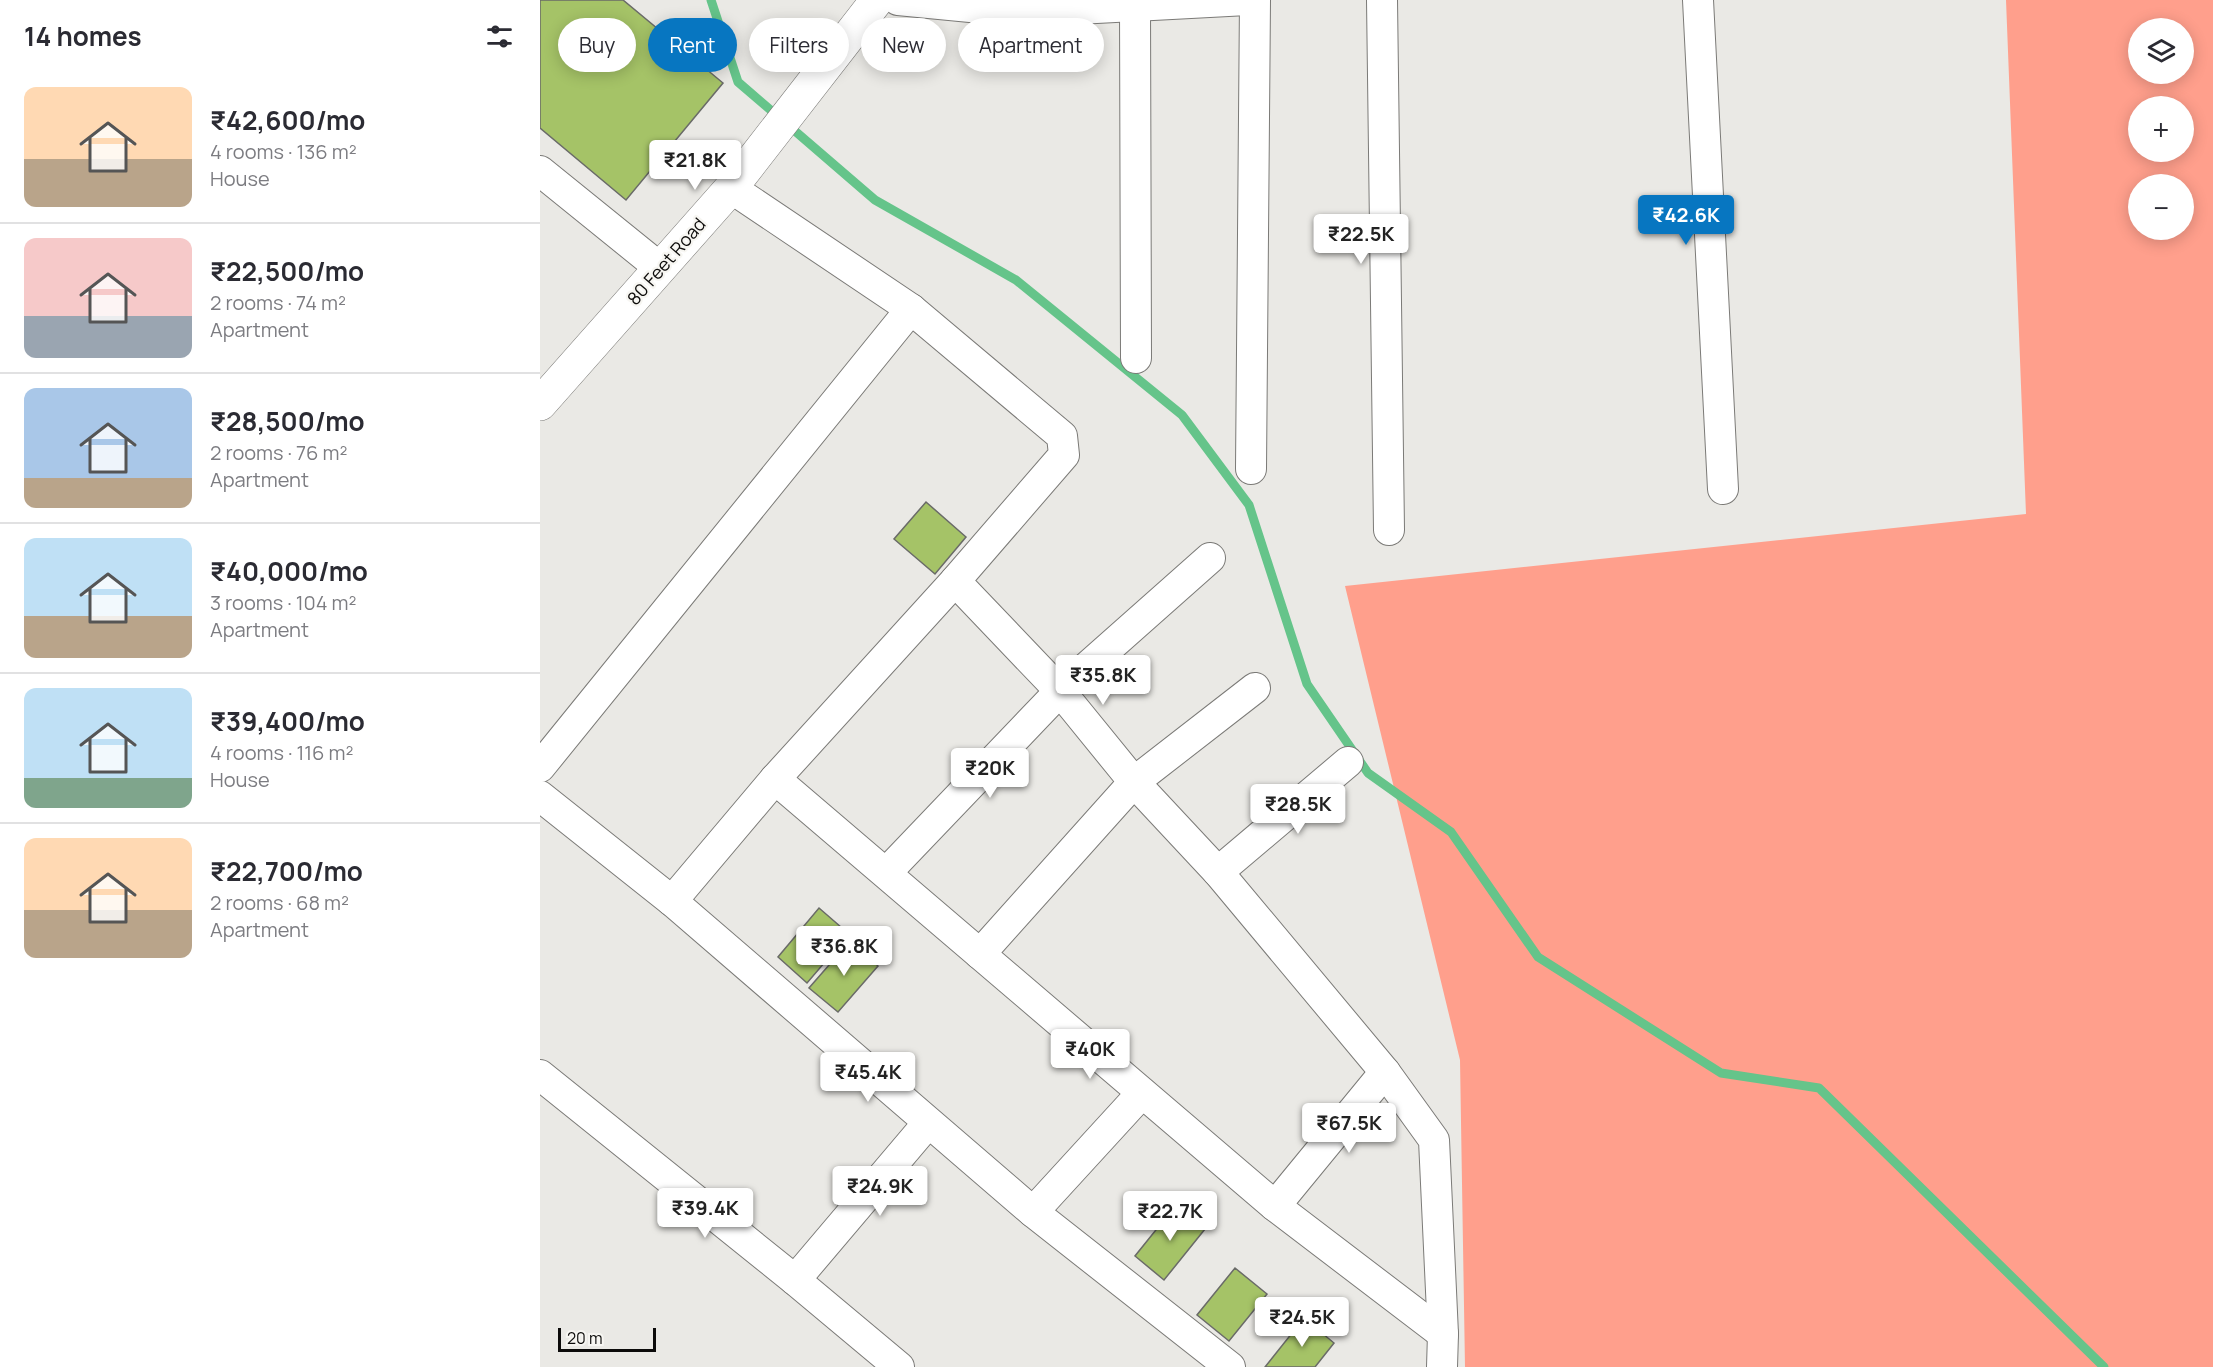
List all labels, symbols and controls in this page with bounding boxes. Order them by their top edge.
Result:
text: 14 homes [24,18,142,54]
chip: Buy [558,18,636,72]
chip: Rent [648,18,737,72]
chip: Filters [749,18,849,72]
chip: New [861,18,946,72]
chip: Apartment [958,18,1104,72]
map controls [2128,18,2194,240]
button: layers [2128,18,2194,84]
icon: filters [483,20,516,53]
button: + [2128,96,2194,162]
text: ₹42,600/mo [210,102,365,138]
icon: home [72,111,144,183]
text: 4 rooms · 136 m² [210,138,357,165]
pin: ₹21.8K [646,140,744,191]
text: ₹21.8K [663,146,727,173]
text: House [210,165,270,192]
button: − [2128,174,2194,240]
pin: ₹42.6K [1637,195,1735,246]
text: ₹42.6K [1652,201,1720,228]
street label: 80 Feet Road [621,212,711,310]
pin: ₹22.5K [1312,214,1410,265]
text: ₹22.5K [1328,220,1394,247]
text: ₹22,500/mo [210,253,364,289]
icon: home [72,262,144,334]
text: 2 rooms · 74 m² [210,289,346,316]
text: Apartment [210,316,309,343]
text: ₹28,500/mo [210,403,365,439]
icon: home [72,412,144,484]
text: 2 rooms · 76 m² [210,439,347,466]
text: Apartment [210,466,309,493]
text: ₹40,000/mo [210,553,368,589]
icon: home [72,562,144,634]
text: 3 rooms · 104 m² [210,589,356,616]
text: Apartment [210,616,309,643]
pin: ₹35.8K [1054,655,1152,706]
text: ₹35.8K [1070,661,1136,688]
text: ₹39,400/mo [210,703,365,739]
icon: home [72,712,144,784]
text: 4 rooms · 116 m² [210,739,353,766]
pin: ₹20K [954,748,1026,799]
text: ₹20K [965,754,1015,781]
text: House [210,766,270,793]
pin: ₹28.5K [1249,784,1347,835]
text: ₹28.5K [1264,790,1332,817]
text: ₹22,700/mo [210,853,363,889]
icon: home [72,862,144,934]
text: 2 rooms · 68 m² [210,889,349,916]
text: Apartment [210,916,309,943]
pin: ₹36.8K [795,926,893,977]
text: ₹36.8K [810,932,878,959]
pin: ₹40K [1054,1029,1126,1080]
text: ₹40K [1065,1035,1115,1062]
pin: ₹45.4K [819,1052,917,1103]
text: ₹45.4K [834,1058,902,1085]
pin: ₹67.5K [1300,1103,1398,1154]
text: ₹67.5K [1316,1109,1382,1136]
pin: ₹24.9K [831,1166,929,1217]
text: ₹24.9K [846,1172,914,1199]
pin: ₹39.4K [656,1188,754,1239]
pin: ₹22.7K [1121,1191,1219,1242]
text: ₹39.4K [671,1194,739,1221]
text: ₹22.7K [1137,1197,1203,1224]
pin: ₹24.5K [1253,1297,1351,1348]
text: ₹24.5K [1269,1303,1335,1330]
scale bar [558,1325,656,1352]
text: 20 m [567,1327,603,1349]

